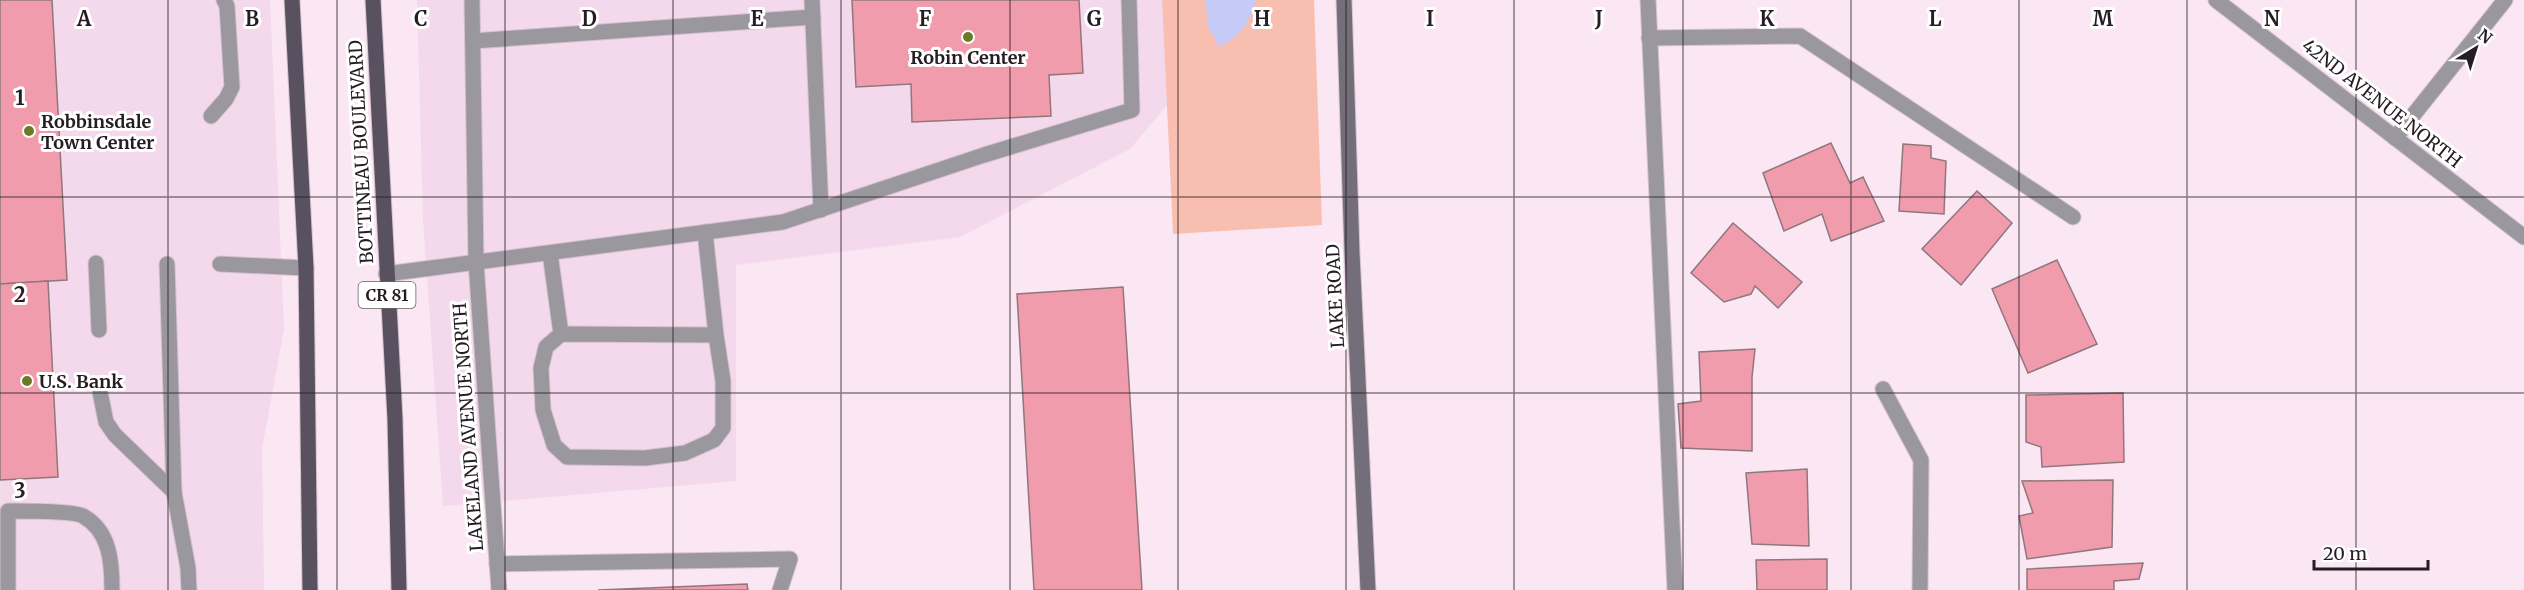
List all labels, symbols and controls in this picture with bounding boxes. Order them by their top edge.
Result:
text: A [76,6,92,31]
text: B [245,6,259,31]
text: C [414,6,428,31]
text: D [581,6,597,31]
text: E [750,6,764,31]
text: F [919,6,932,31]
text: G [1087,6,1102,31]
text: H [1254,6,1270,31]
text: I [1426,6,1434,31]
text: J [1594,6,1603,31]
text: K [1760,6,1775,31]
text: L [1929,6,1942,31]
text: M [2093,6,2114,31]
text: N [2264,6,2280,31]
north arrow [2446,18,2506,78]
text: N [2474,24,2497,48]
marker: Robin Center [961,30,975,44]
street label: 42ND AVENUE NORTH [2298,33,2466,173]
street label: BOTTINEAU BOULEVARD [344,40,378,264]
place label: Robin Center [910,46,1026,69]
text: 1 [15,85,25,110]
place label: Robbinsdale Town Center [41,110,154,154]
marker: Robbinsdale Town Center [22,124,36,138]
street label: LAKE ROAD [1321,243,1349,349]
text: 2 [14,282,26,307]
road number: CR 81 [358,282,416,308]
street label: LAKELAND AVENUE NORTH [448,302,488,552]
place label: U.S. Bank [39,370,123,393]
marker: U.S. Bank [20,374,34,388]
text: 3 [14,478,26,503]
scale bar [2314,533,2428,571]
text: 20 m [2323,542,2367,565]

